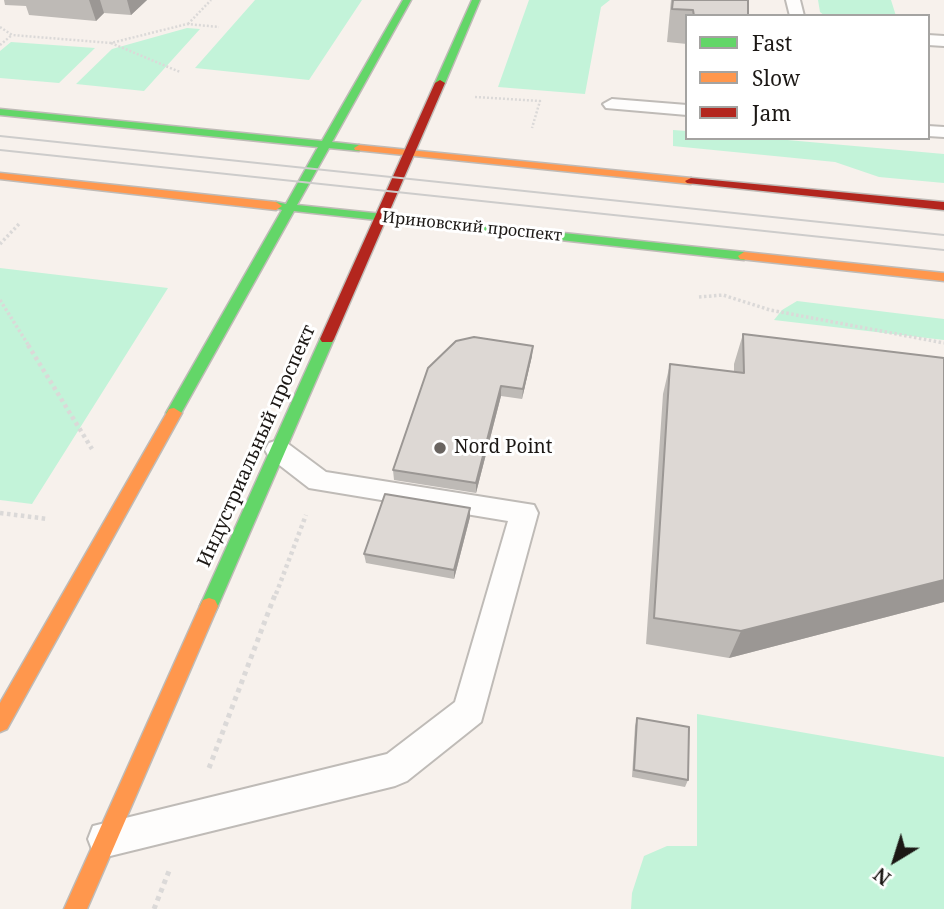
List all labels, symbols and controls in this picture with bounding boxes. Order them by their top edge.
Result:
legend [685,14,930,140]
text: Fast [752,29,792,57]
text: Slow [752,64,800,92]
text: Jam [752,99,791,127]
street label: Ириновский проспект [381,208,563,246]
street label: Индустриальный проспект [193,321,321,571]
place label: Nord Point [454,437,552,459]
marker: Nord Point [432,440,448,456]
north arrow [860,825,930,895]
text: N [868,862,896,891]

